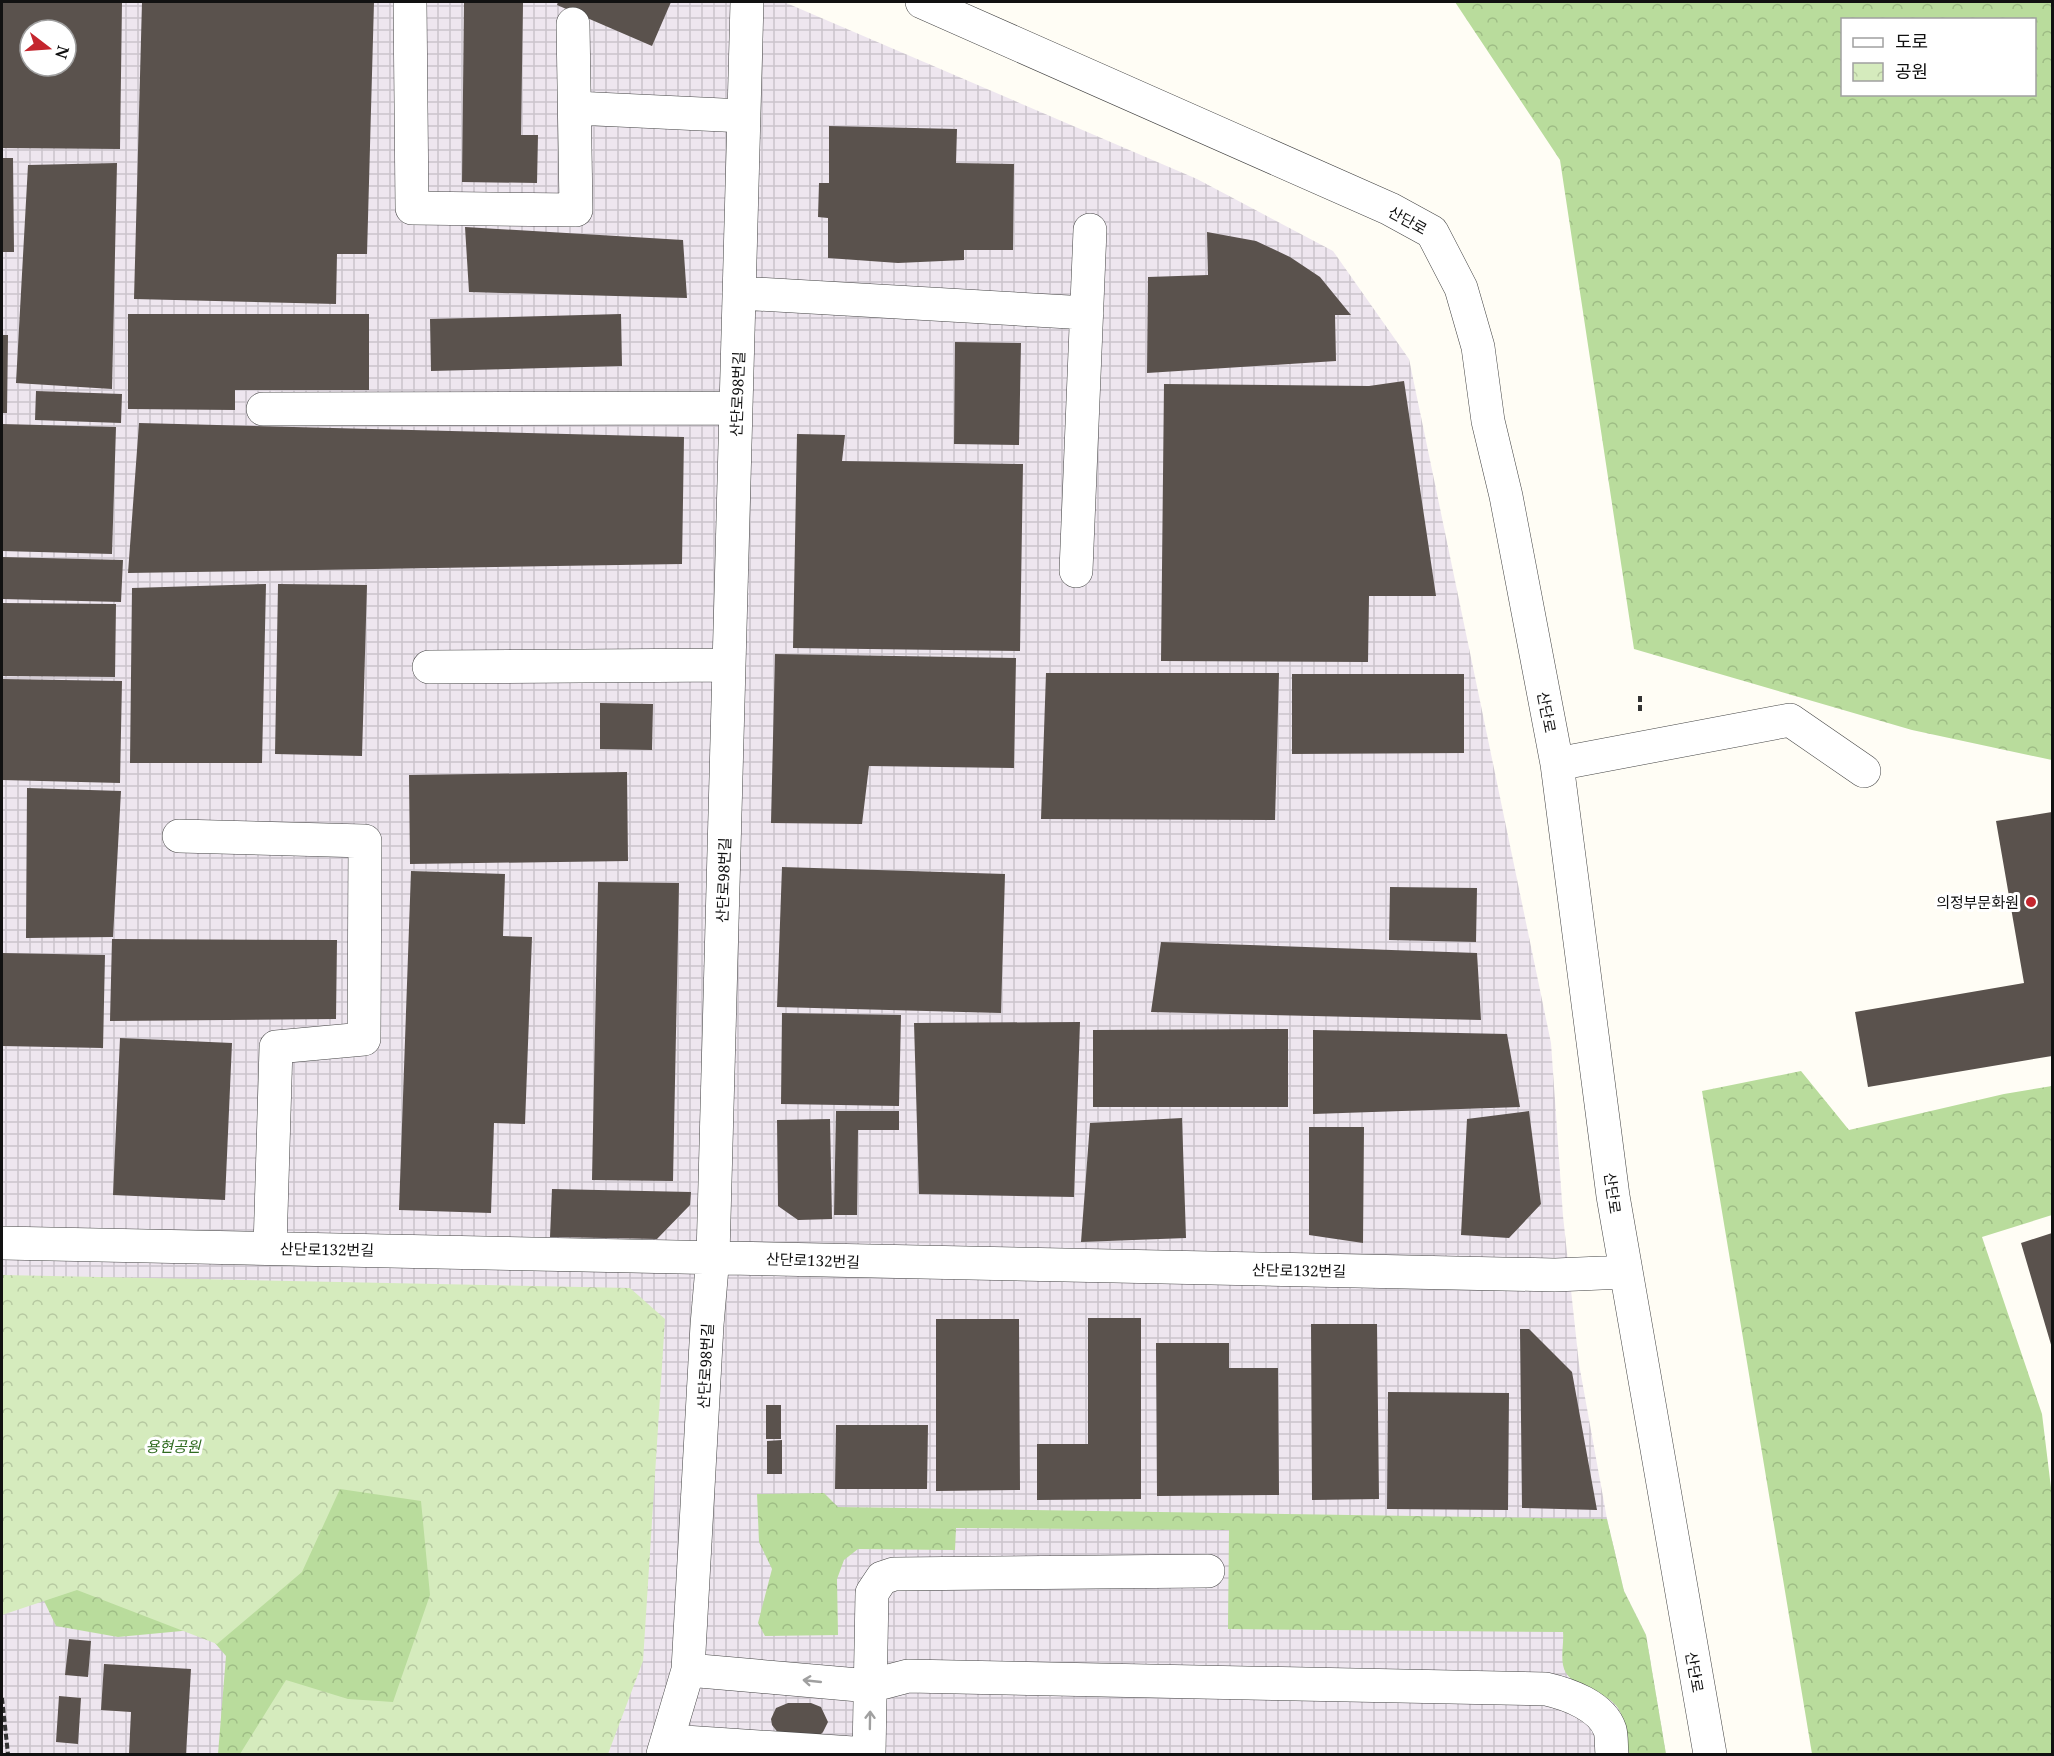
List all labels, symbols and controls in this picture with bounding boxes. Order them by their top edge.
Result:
north arrow [18,18,78,78]
legend [1841,18,2036,96]
text: 도로 [1895,29,1928,53]
text: N [50,43,75,62]
text: 공원 [1895,59,1928,83]
street label: 산단로 [1385,201,1431,239]
street label: 산단로98번길 [726,351,748,437]
street label: 산단로 [1533,690,1561,734]
street label: 산단로98번길 [712,837,734,923]
place label: 의정부문화원 [1936,892,2019,912]
marker: 의정부문화원 [2024,895,2038,909]
street label: 산단로 [1600,1171,1626,1215]
street label: 산단로132번길 [280,1238,374,1260]
street label: 산단로132번길 [766,1248,860,1272]
street label: 산단로132번길 [1252,1259,1346,1281]
street label: 산단로98번길 [693,1323,717,1409]
park label: 용현공원 [145,1436,202,1456]
street label: 산단로 [1682,1650,1708,1694]
one-way arrow [803,1675,822,1686]
one-way arrow [864,1711,876,1731]

